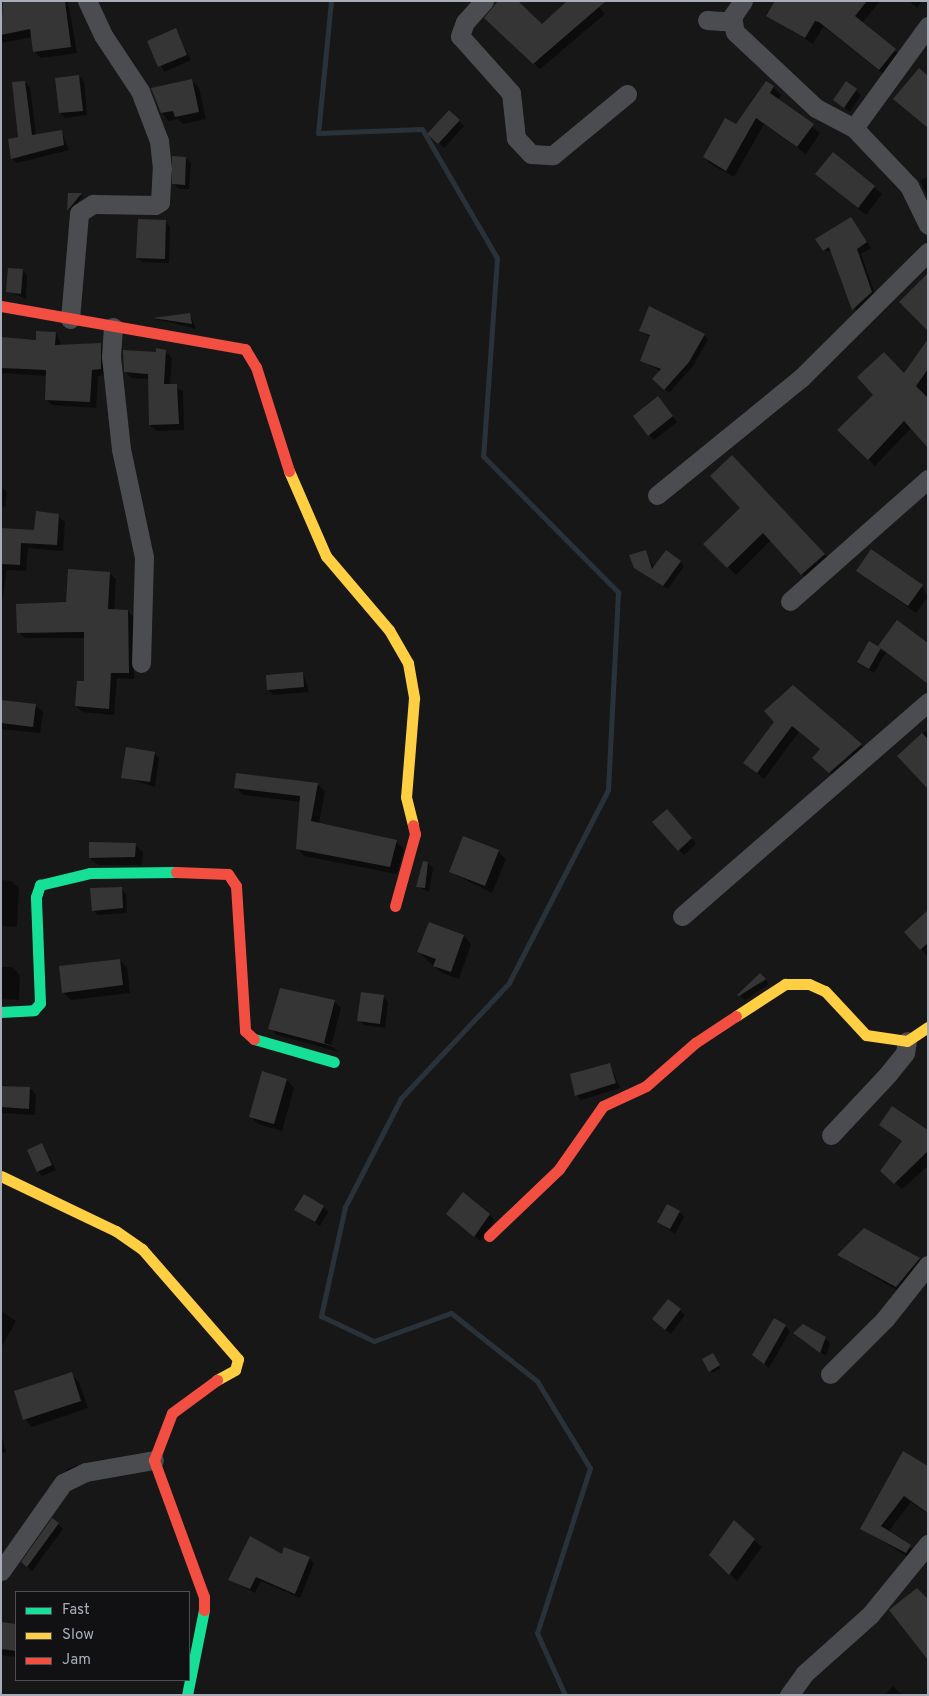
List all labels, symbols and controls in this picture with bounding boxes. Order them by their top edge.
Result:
legend [15,1591,190,1681]
text: Fast [62,1601,90,1620]
text: Slow [62,1626,94,1645]
text: Jam [62,1651,91,1670]

